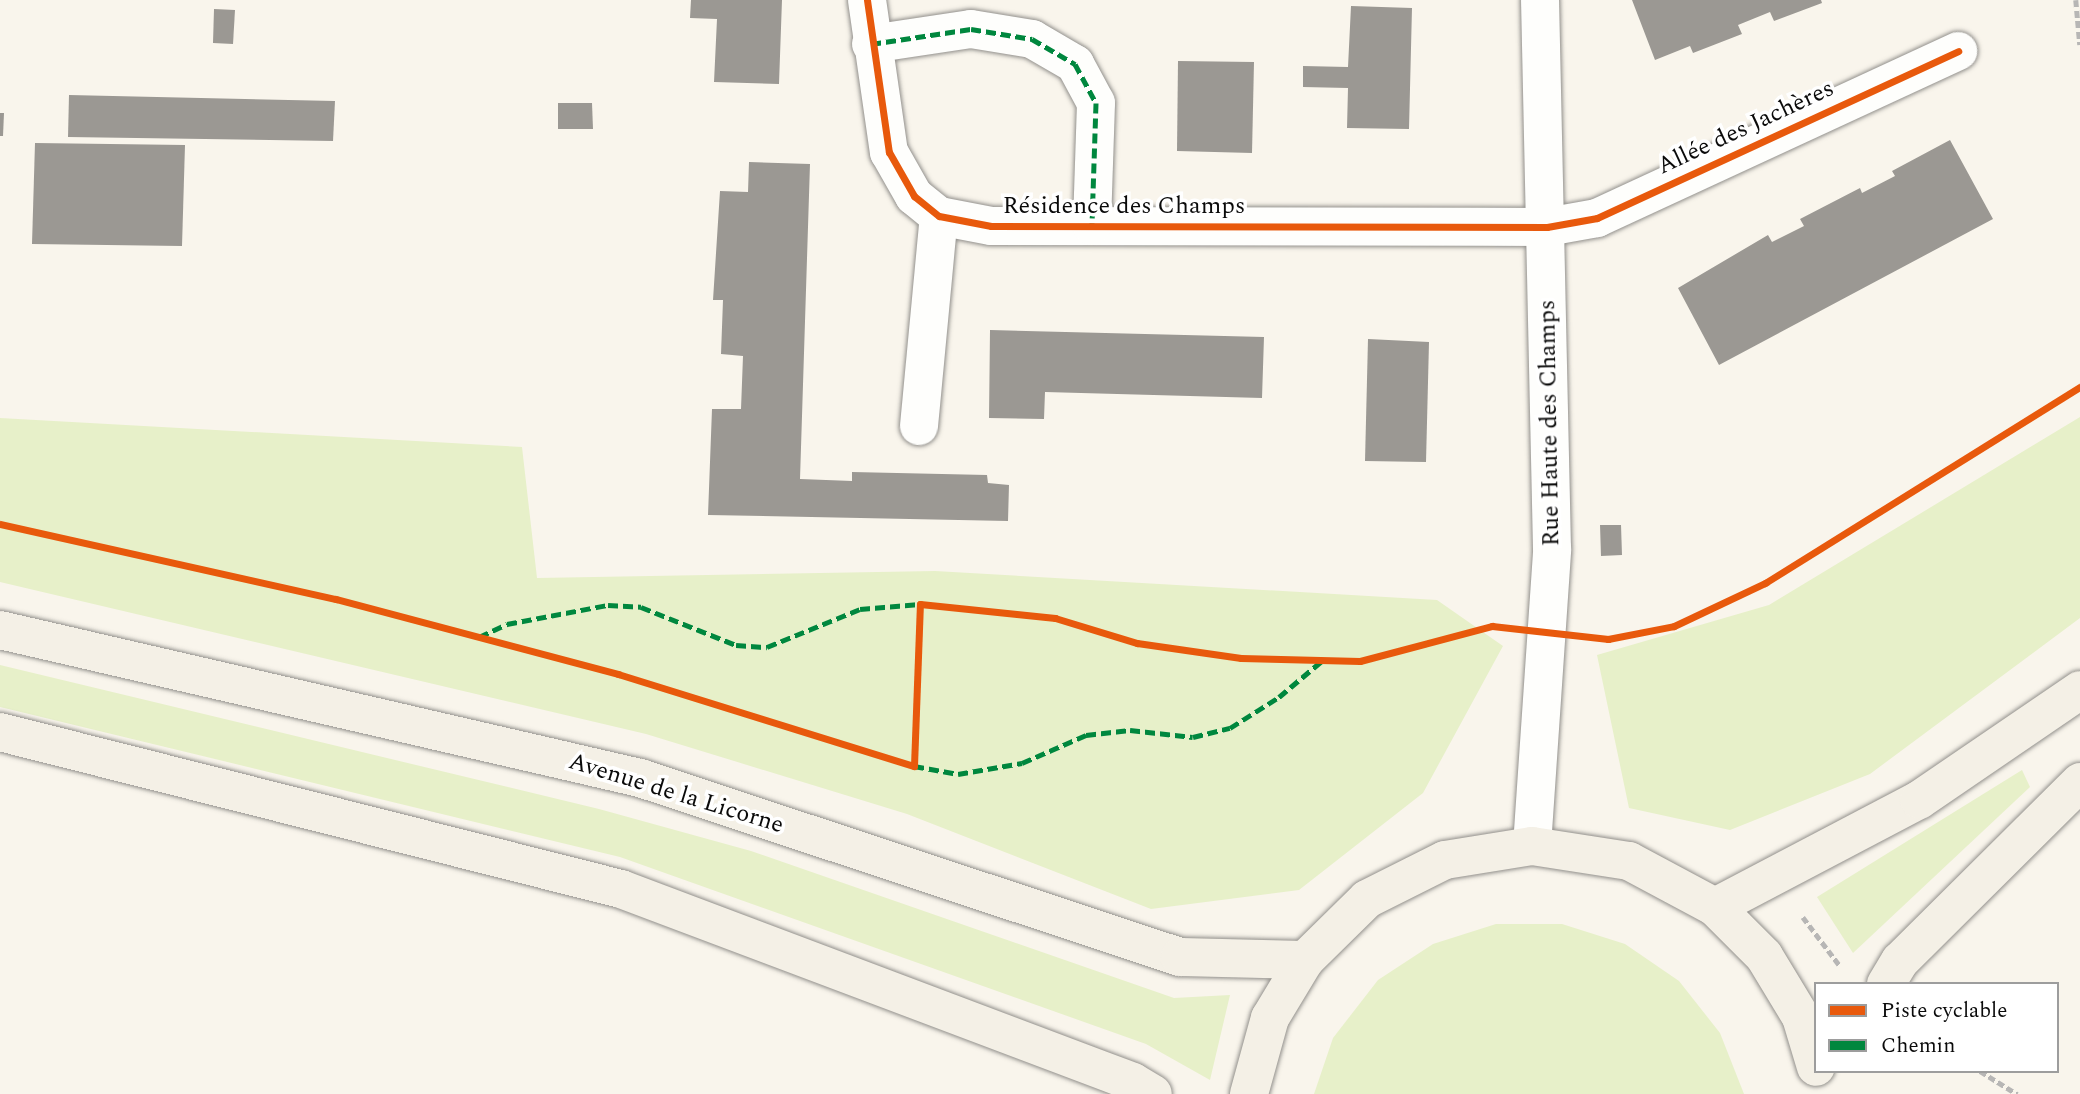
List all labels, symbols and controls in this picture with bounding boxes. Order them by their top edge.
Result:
street label: Allée des Jachères [1653,74,1839,182]
street label: Résidence des Champs [1003,193,1245,221]
street label: Rue Haute des Champs [1533,299,1567,547]
street label: Avenue de la Licorne [565,748,787,840]
legend [1814,982,2059,1073]
text: Piste cyclable [1881,995,2007,1027]
text: Chemin [1881,1030,1955,1062]

